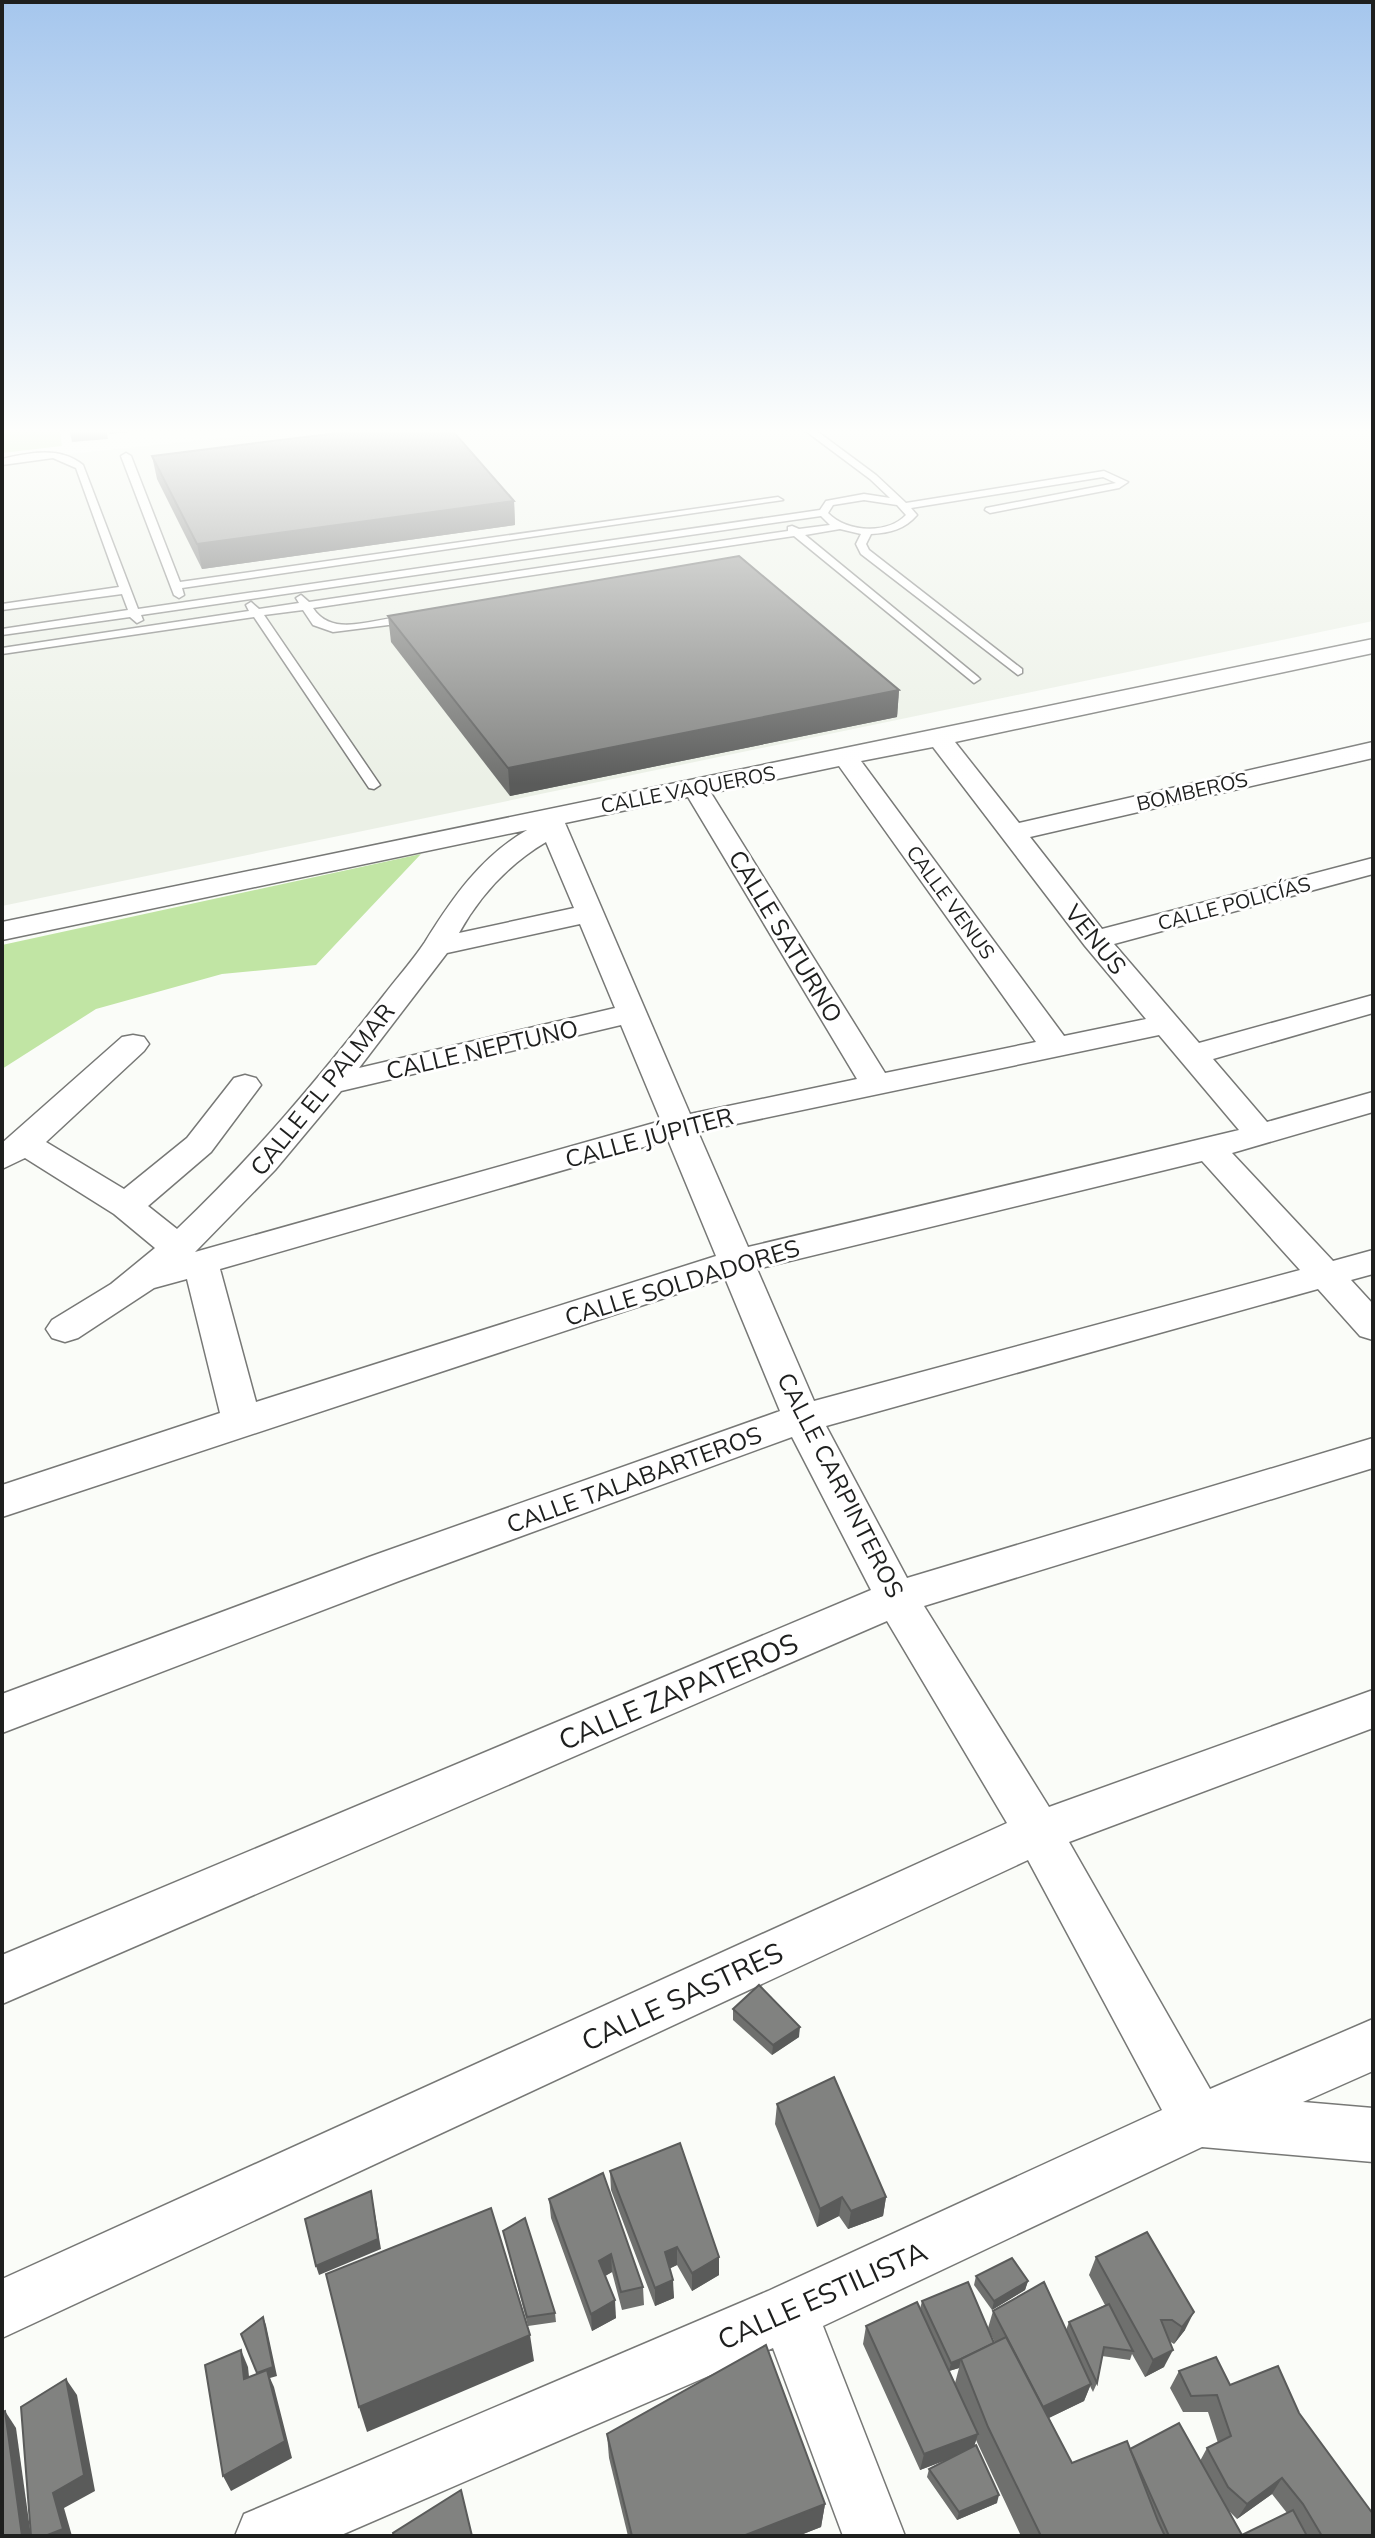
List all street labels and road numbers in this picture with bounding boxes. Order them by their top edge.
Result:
street label: CALLE VAQUEROS [598,760,778,818]
street label: BOMBEROS [1134,766,1250,816]
street label: CALLE VENUS [901,840,1001,964]
street label: CALLE SATURNO [723,844,849,1028]
street label: CALLE POLICÍAS [1155,871,1313,935]
street label: VENUS [1059,898,1133,980]
street label: CALLE EL PALMAR [243,997,401,1181]
street label: CALLE NEPTUNO [383,1012,581,1086]
street label: CALLE JÚPITER [562,1100,736,1174]
street label: CALLE SOLDADORES [561,1232,803,1332]
street label: CALLE CARPINTEROS [771,1367,911,1603]
street label: CALLE TALABARTEROS [502,1419,766,1539]
street label: CALLE ZAPATEROS [553,1625,803,1757]
street label: CALLE SASTRES [576,1934,788,2058]
street label: CALLE ESTILISTA [712,2233,933,2357]

